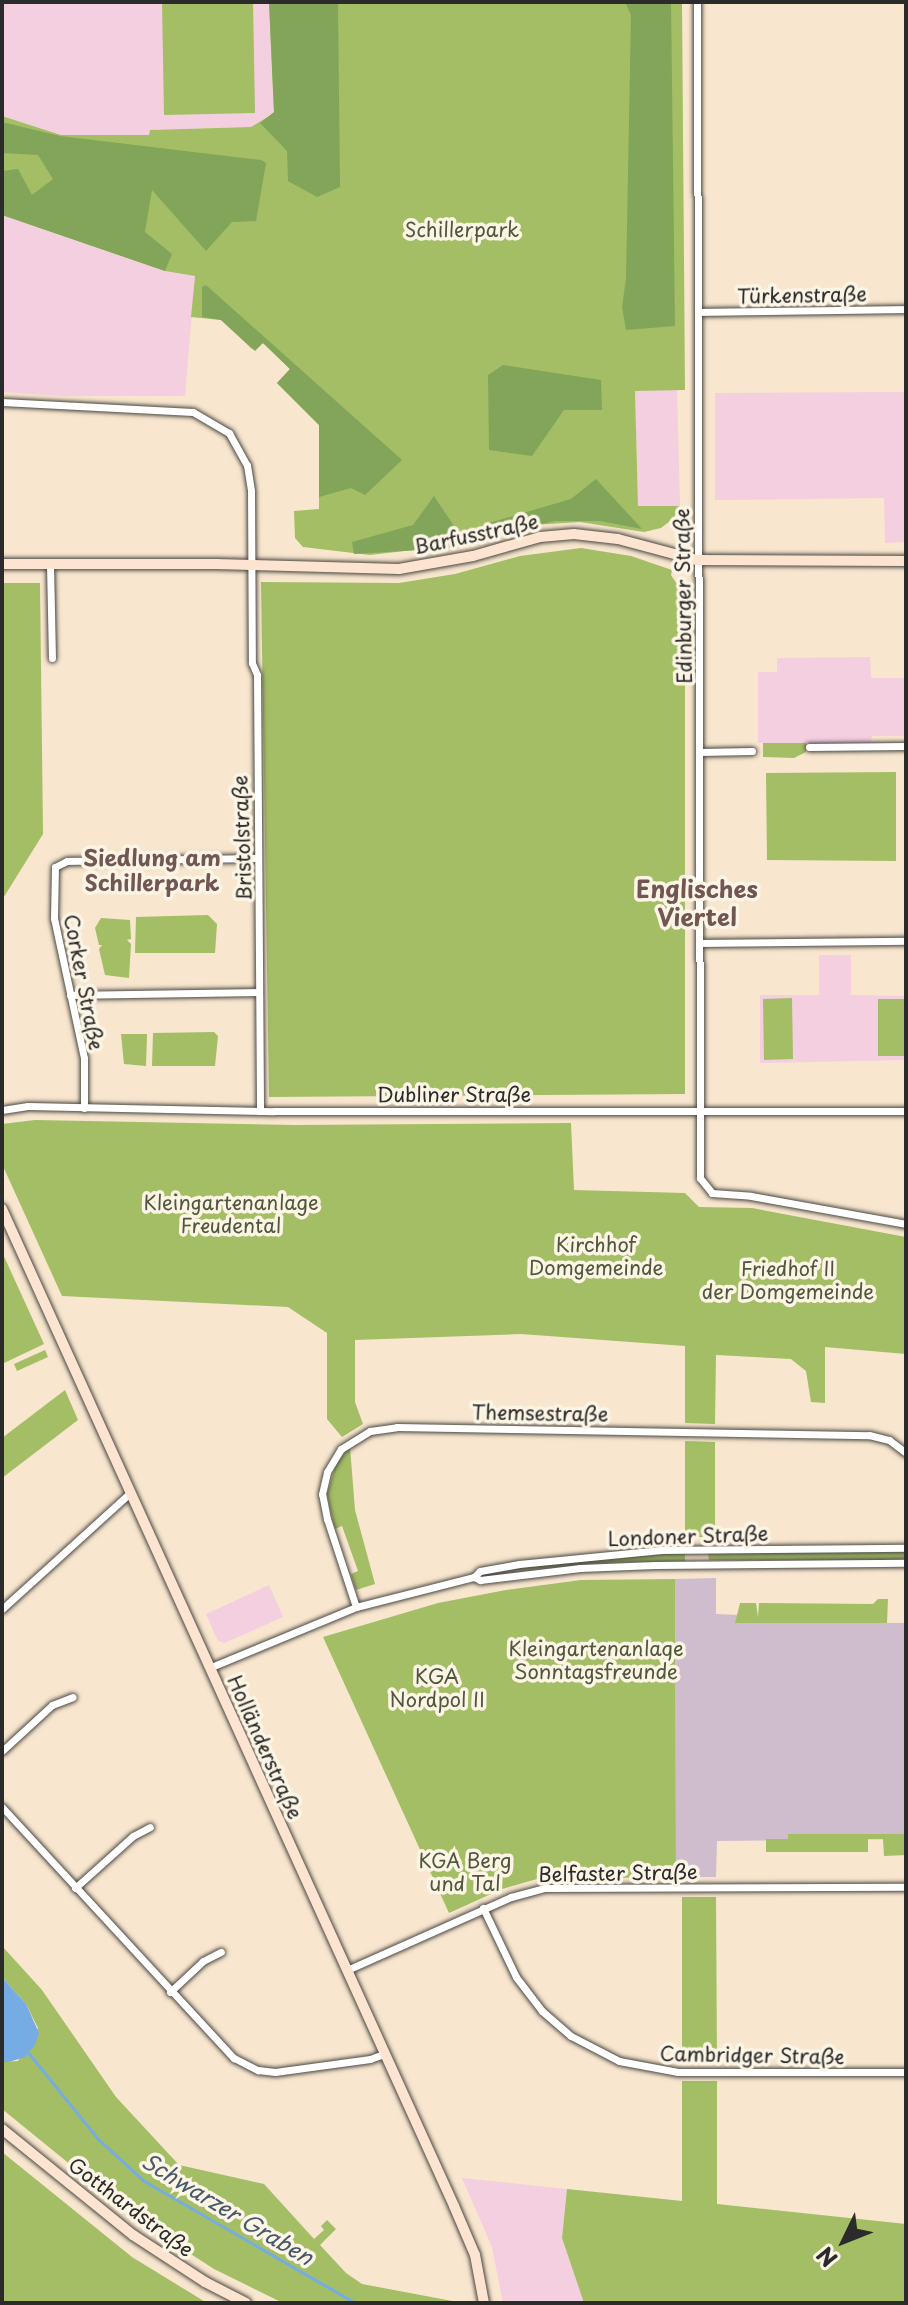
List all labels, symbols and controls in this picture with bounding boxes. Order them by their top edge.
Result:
park label: Schillerpark [405,217,519,241]
street label: Türkenstraße [737,282,867,308]
street label: Edinburger Straße [669,507,697,685]
street label: Barfusstraße [412,509,540,559]
street label: Bristolstraße [228,775,256,901]
district label: Siedlung am Schillerpark [83,843,221,894]
district label: Englisches Viertel [636,875,758,931]
street label: Corker Straße [59,911,109,1053]
street label: Dubliner Straße [376,1082,532,1106]
park label: Kleingartenanlage Freudental [143,1191,319,1238]
park label: Kirchhof Domgemeinde [529,1233,663,1280]
park label: Friedhof II der Domgemeinde [702,1256,874,1303]
street label: Themsestraße [472,1400,608,1426]
street label: Londoner Straße [607,1521,769,1551]
park label: Kleingartenanlage Sonntagsfreunde [508,1636,684,1683]
park label: KGA Nordpol II [389,1664,485,1711]
street label: Holländerstraße [223,1671,307,1823]
park label: KGA Berg und Tal [417,1848,513,1895]
street label: Belfaster Straße [538,1860,698,1886]
street label: Cambridger Straße [659,2041,845,2069]
water label: Schwarzer Graben [137,2146,319,2270]
street label: Gotthardstraße [64,2152,198,2262]
north arrow [804,2201,884,2281]
text: N [808,2240,844,2275]

